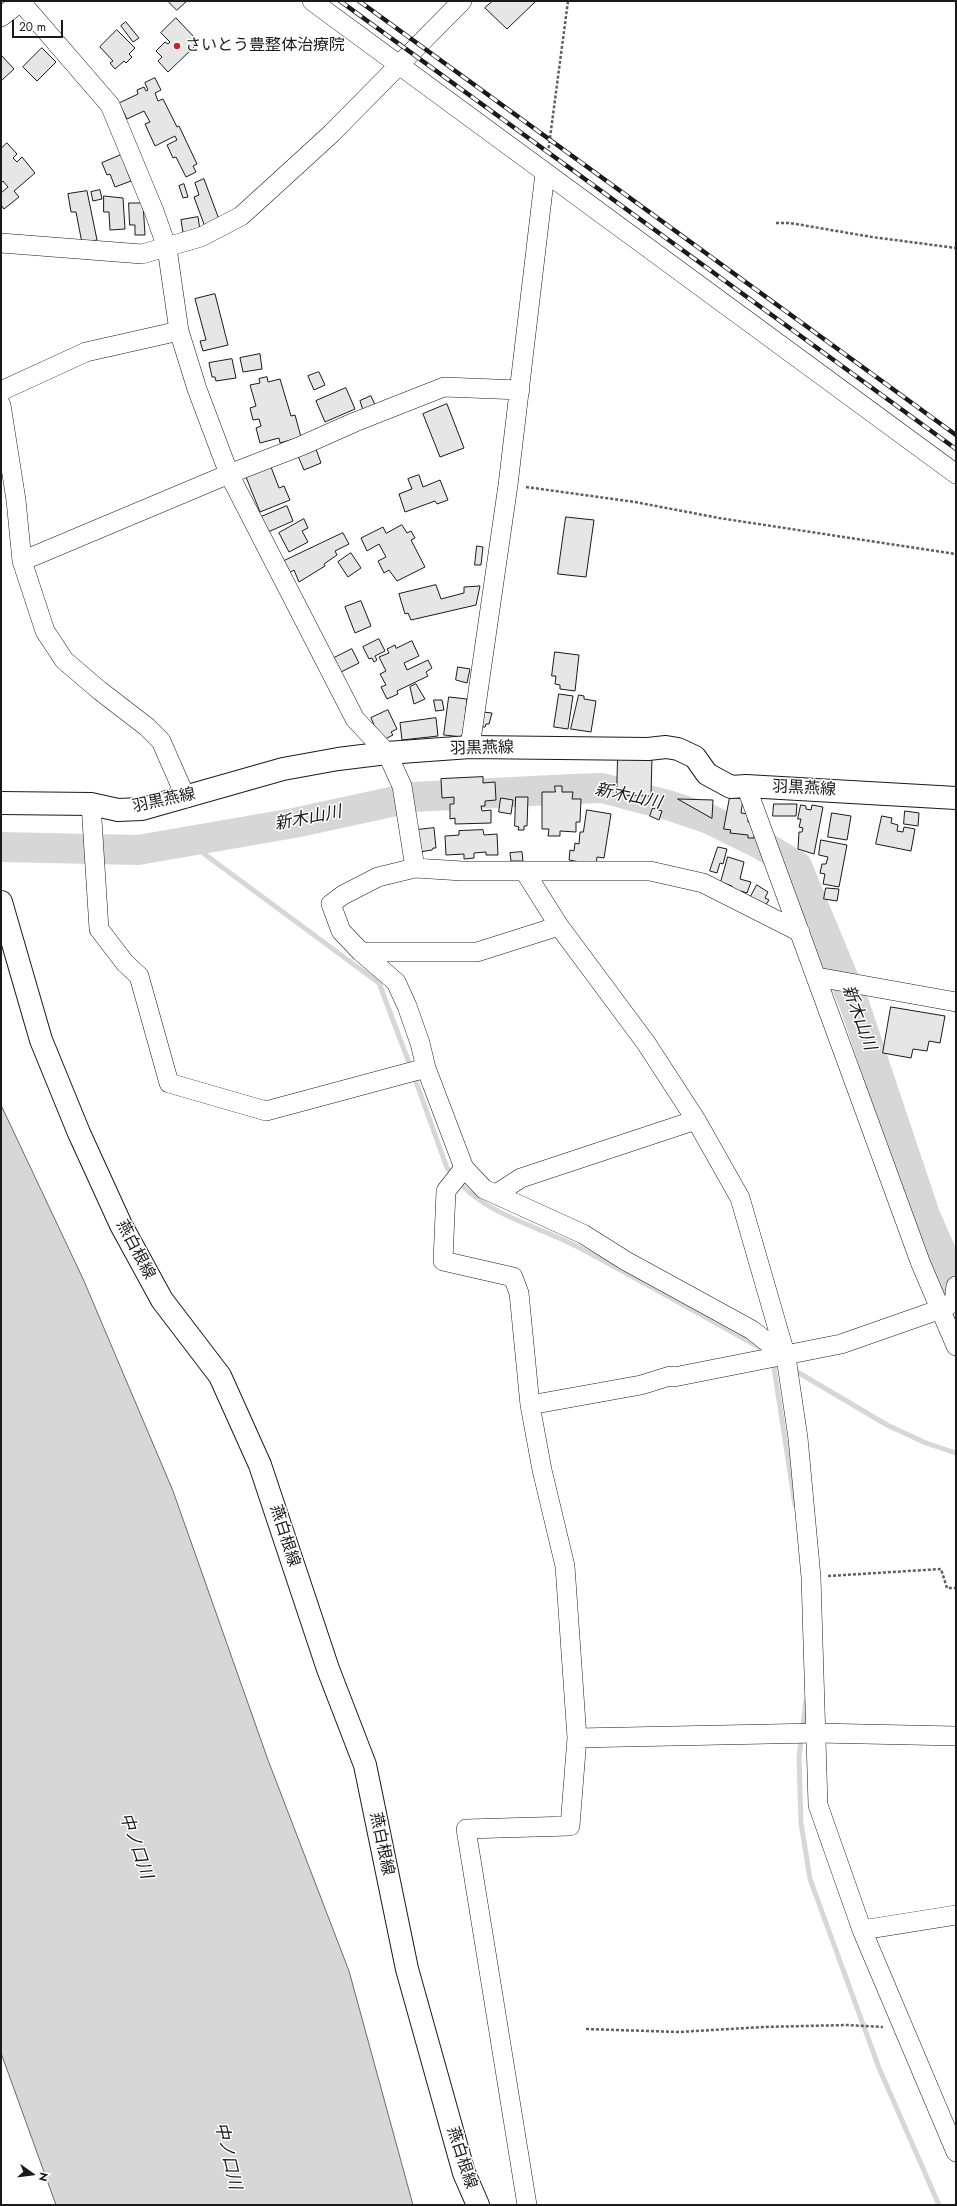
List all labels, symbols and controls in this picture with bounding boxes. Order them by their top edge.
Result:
scale bar [14,12,65,38]
text: 20 m [19,18,46,36]
place label: さいとう豊整体治療院 [185,36,345,56]
marker: さいとう豊整体治療院 [172,41,182,51]
street label: 羽黒燕線 [450,739,514,759]
street label: 羽黒燕線 [772,778,836,800]
water label: 新木山川 [593,780,663,814]
street label: 羽黒燕線 [131,785,197,817]
water label: 新木山川 [273,802,343,836]
water label: 新木山川 [837,983,879,1053]
street label: 燕白根線 [112,1217,158,1283]
street label: 燕白根線 [265,1503,303,1569]
water label: 中ノ口川 [114,1811,156,1881]
street label: 燕白根線 [365,1811,397,1877]
water label: 中ノ口川 [209,2121,245,2191]
street label: 燕白根線 [442,2125,480,2191]
north arrow [12,2154,52,2194]
text: N [35,2171,52,2183]

